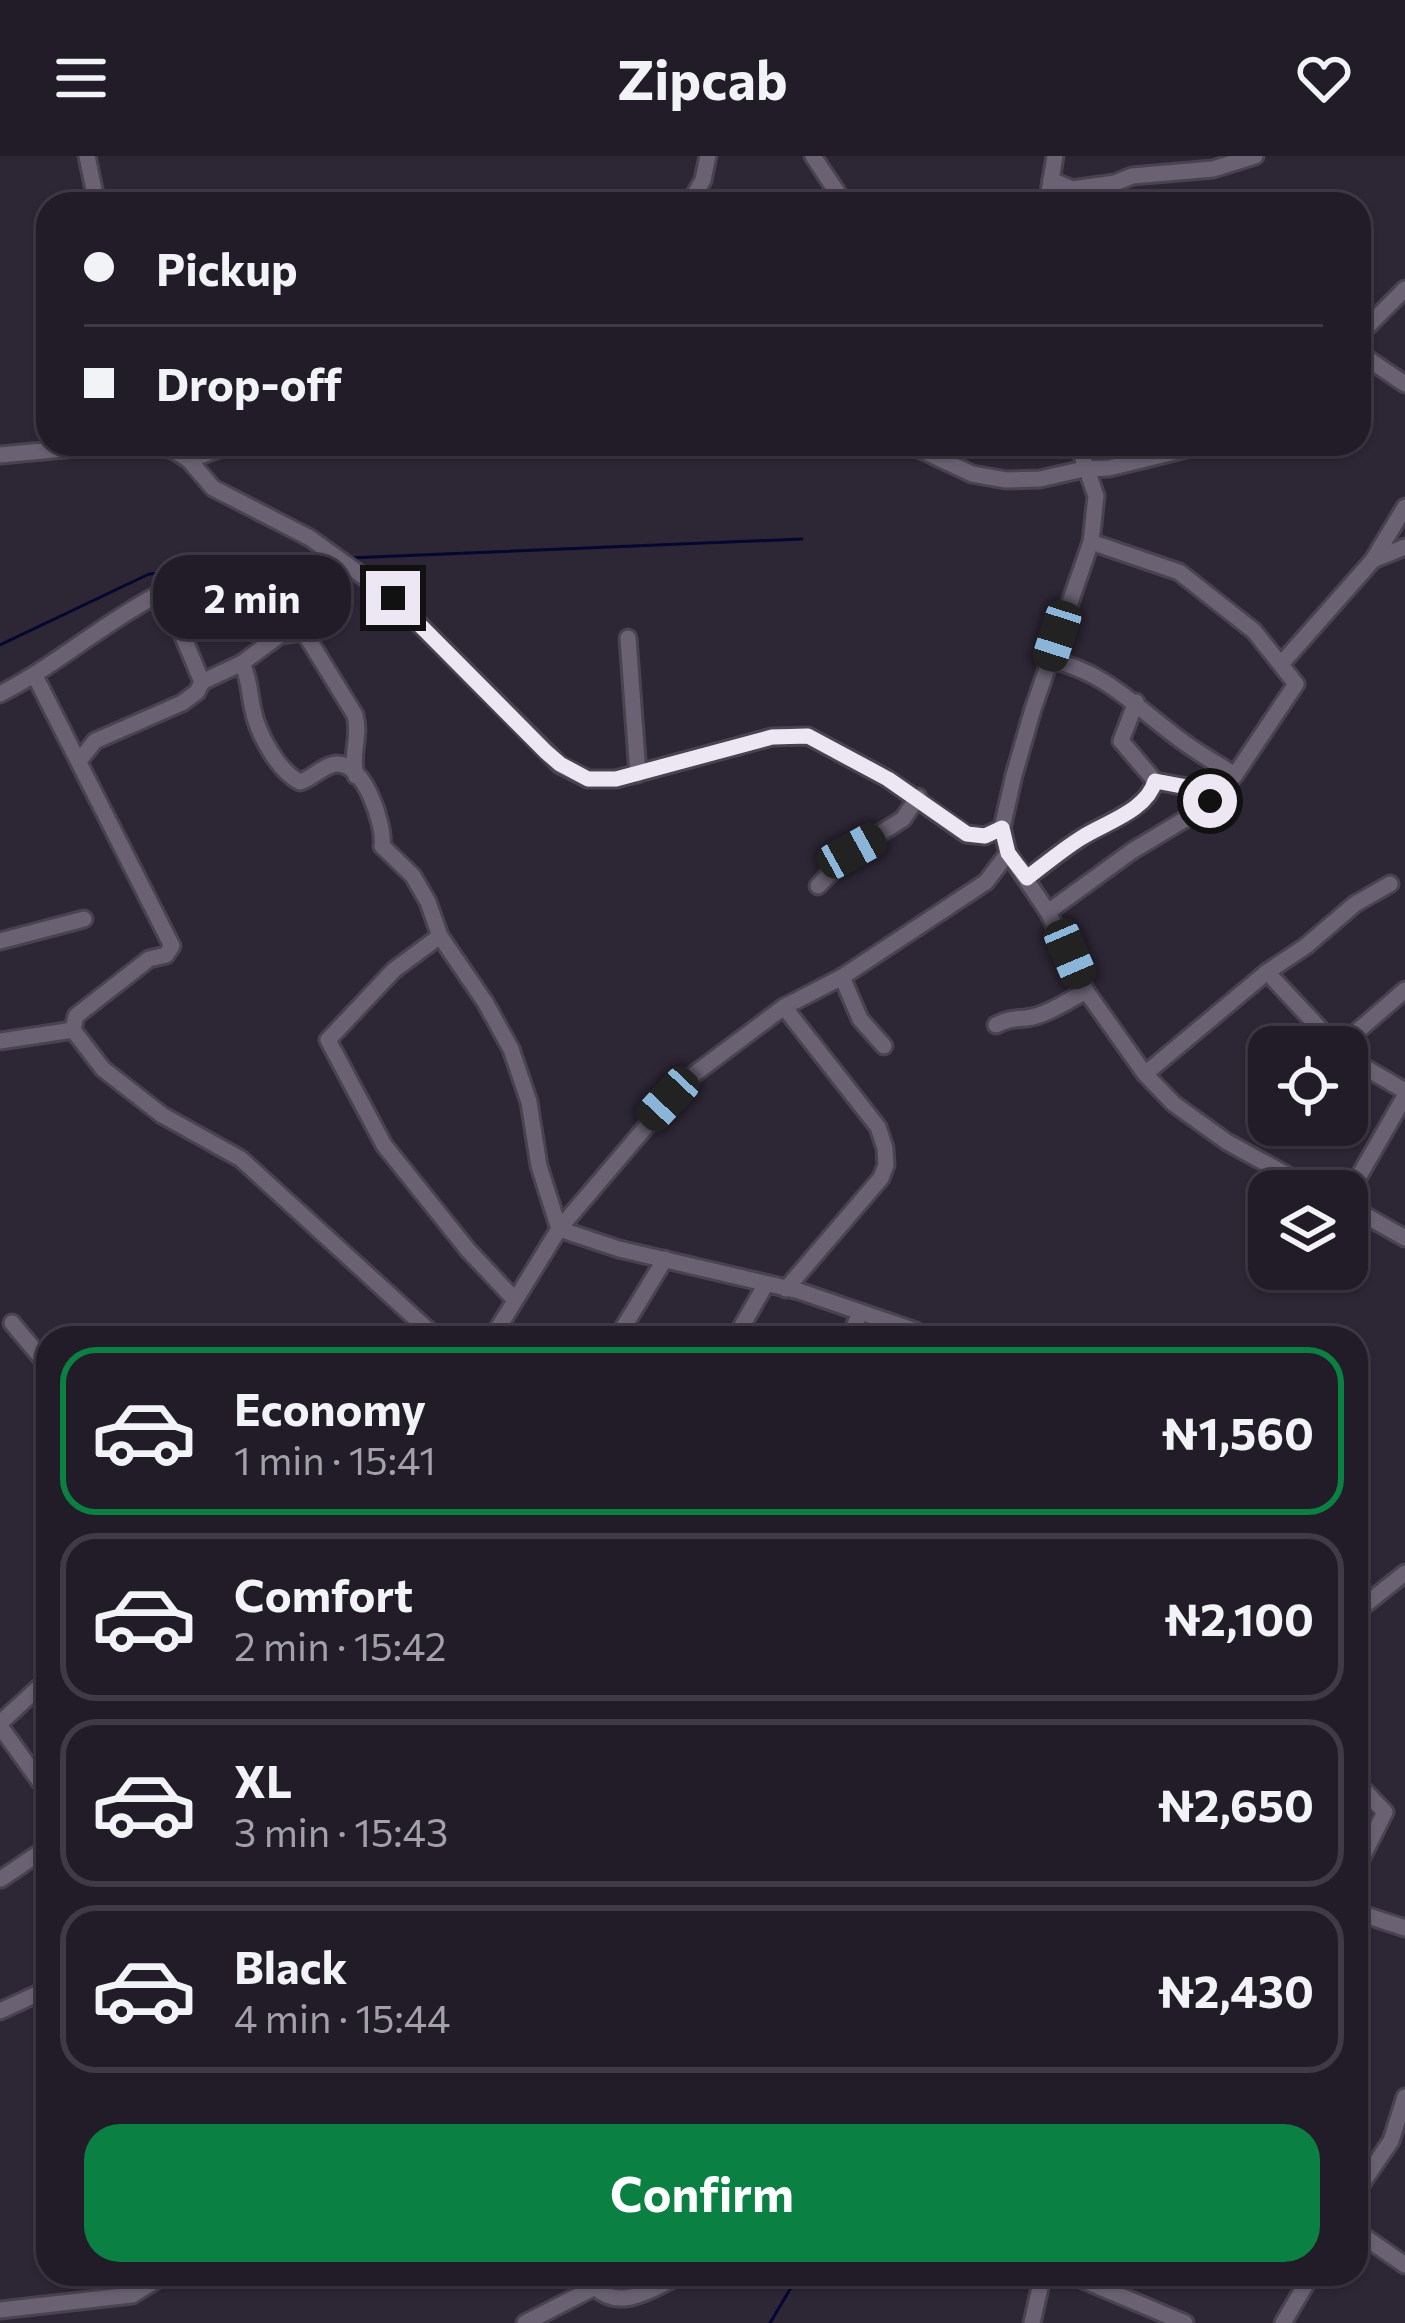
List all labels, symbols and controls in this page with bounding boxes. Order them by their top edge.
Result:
icon: menu [48,45,114,111]
text: Zipcab [617,45,788,111]
icon: heart [1291,45,1357,111]
text: Pickup [156,240,298,295]
text: Drop-off [156,355,342,410]
callout: 2 min [153,556,351,640]
route end [366,571,420,625]
text: 2 min [203,573,301,621]
car [1029,596,1085,676]
route start [1183,774,1237,828]
car [812,818,892,884]
car [1039,914,1101,994]
map controls [1248,1026,1368,1290]
button: locate [1248,1026,1368,1146]
car [630,1060,706,1138]
button: layers [1248,1170,1368,1290]
icon: car [90,1377,198,1485]
text: Economy [234,1380,426,1435]
text: ₦1,560 [1161,1404,1314,1459]
text: 1 min · 15:41 [234,1435,436,1483]
icon: car [90,1563,198,1671]
text: Comfort [234,1566,413,1621]
text: ₦2,100 [1164,1590,1314,1645]
text: 2 min · 15:42 [234,1621,446,1669]
icon: car [90,1749,198,1857]
text: XL [234,1752,292,1807]
text: ₦2,650 [1158,1776,1314,1831]
text: 3 min · 15:43 [234,1807,448,1855]
icon: car [90,1935,198,2043]
text: Black [234,1938,347,1993]
text: ₦2,430 [1158,1962,1314,2017]
text: 4 min · 15:44 [234,1993,451,2041]
button: Confirm [84,2124,1320,2262]

